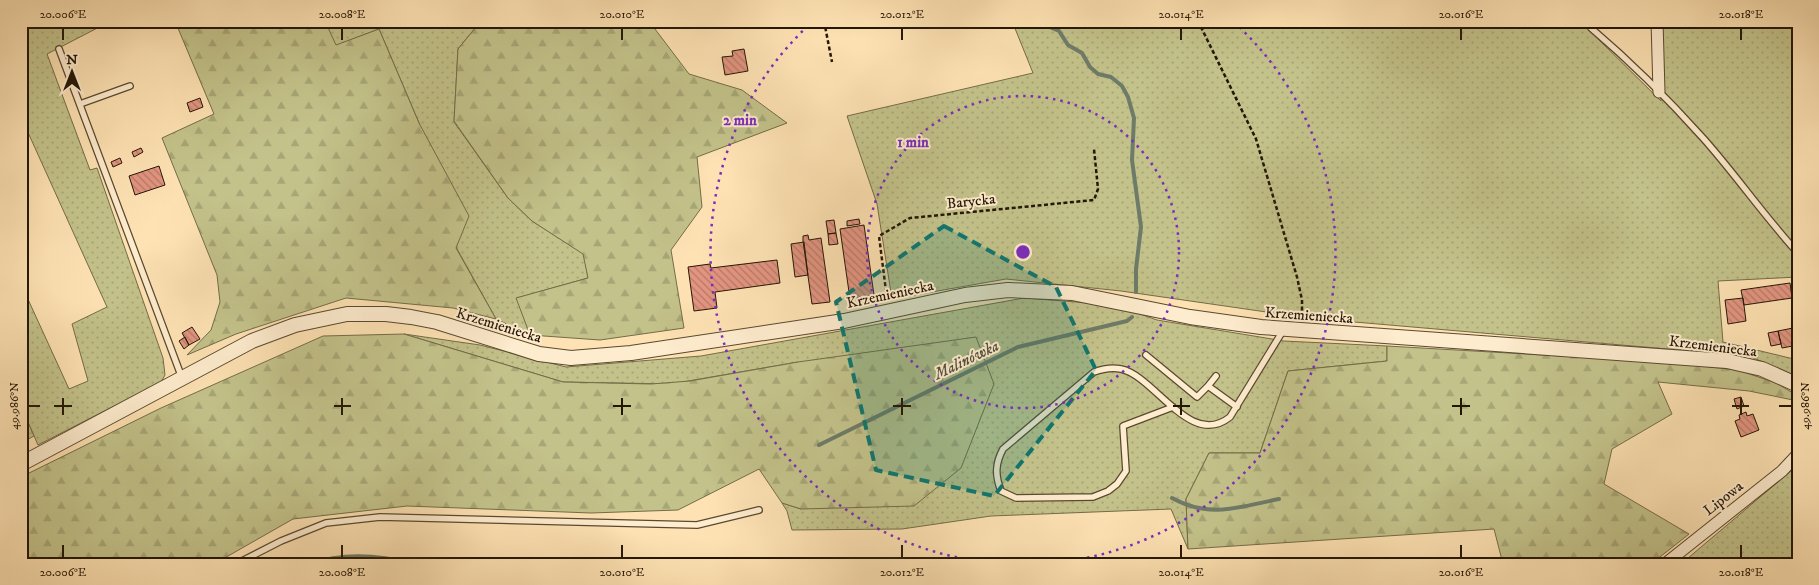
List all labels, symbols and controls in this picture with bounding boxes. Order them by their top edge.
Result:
text: 20.006°E [40,7,87,22]
text: 20.008°E [319,7,366,22]
text: 20.010°E [600,7,645,22]
text: 20.012°E [880,7,925,22]
text: 20.014°E [1158,7,1204,22]
text: 20.016°E [1439,7,1484,22]
text: 20.018°E [1719,7,1764,22]
north arrow [48,48,98,98]
text: N [66,51,78,69]
text: 2 min [723,111,757,130]
text: 1 min [897,133,929,152]
street label: Barycka [946,189,997,213]
centre of rings [1014,243,1032,261]
street label: Krzemieniecka [845,276,936,313]
street label: Krzemieniecka [454,303,544,348]
street label: Krzemieniecka [1264,303,1354,328]
street label: Krzemieniecka [1668,332,1759,361]
water label: Malinówka [930,336,1002,385]
text: 49.986°N [7,382,22,430]
text: 49.986°N [1798,382,1813,430]
street label: Lipowa [1700,477,1748,520]
text: 20.006°E [40,565,87,580]
text: 20.008°E [319,565,366,580]
text: 20.010°E [600,565,645,580]
text: 20.012°E [880,565,925,580]
text: 20.014°E [1158,565,1204,580]
text: 20.016°E [1439,565,1484,580]
text: 20.018°E [1719,565,1764,580]

